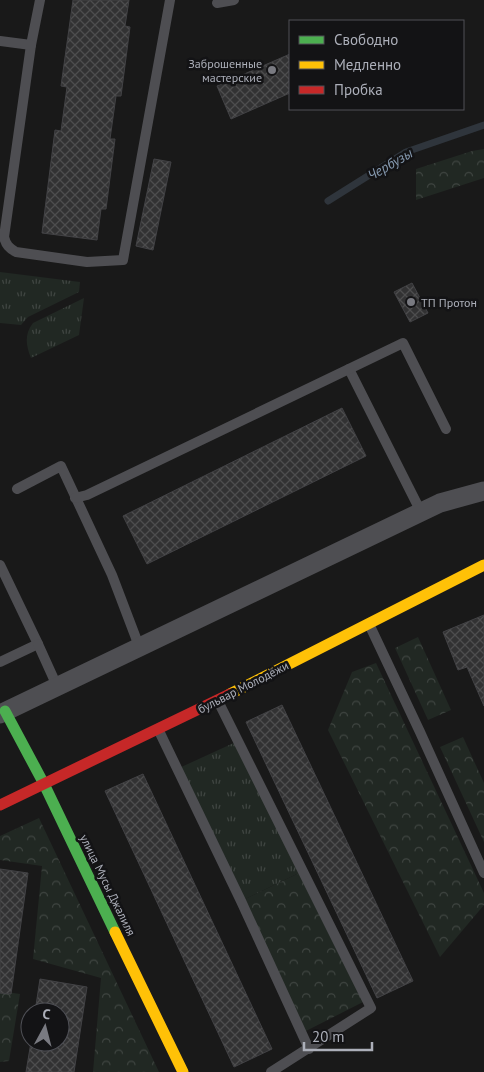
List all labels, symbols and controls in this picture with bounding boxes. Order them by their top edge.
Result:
legend [289,20,464,110]
text: Свободно [334,30,398,49]
text: Медленно [334,55,401,74]
place label: Заброшенные мастерские [188,56,262,85]
marker: Заброшенные мастерские [266,64,278,76]
text: Пробка [334,80,383,99]
water label: Чербузы [364,144,416,184]
place label: ТП Протон [421,295,477,310]
marker: ТП Протон [405,296,417,308]
street label: бульвар Молодёжи [195,658,291,716]
street label: улица Мусы Джалиля [77,832,139,938]
north arrow [20,1002,70,1052]
text: С [42,1005,52,1024]
scale bar [304,1020,372,1052]
text: 20 m [312,1027,345,1046]

